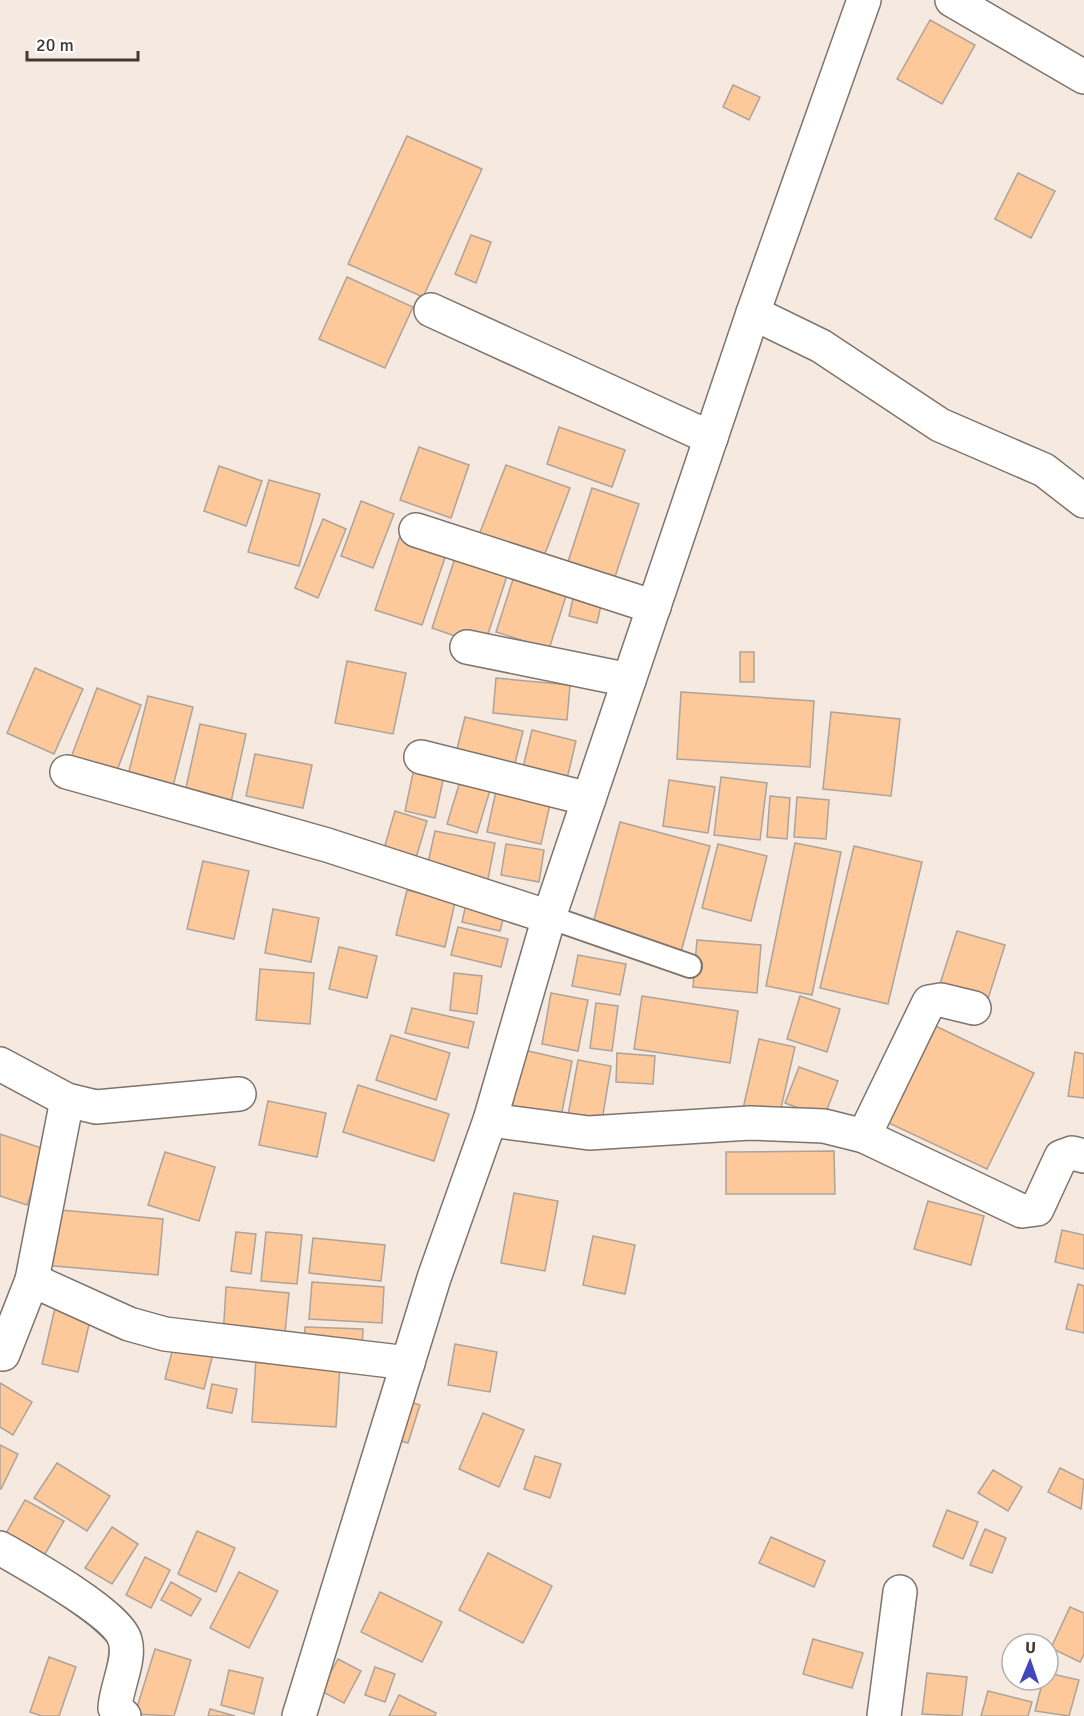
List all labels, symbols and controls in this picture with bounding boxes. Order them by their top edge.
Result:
scale bar [27,24,138,62]
text: 20 m [36,34,74,56]
north arrow [1000,1632,1060,1692]
text: U [1025,1638,1036,1658]

